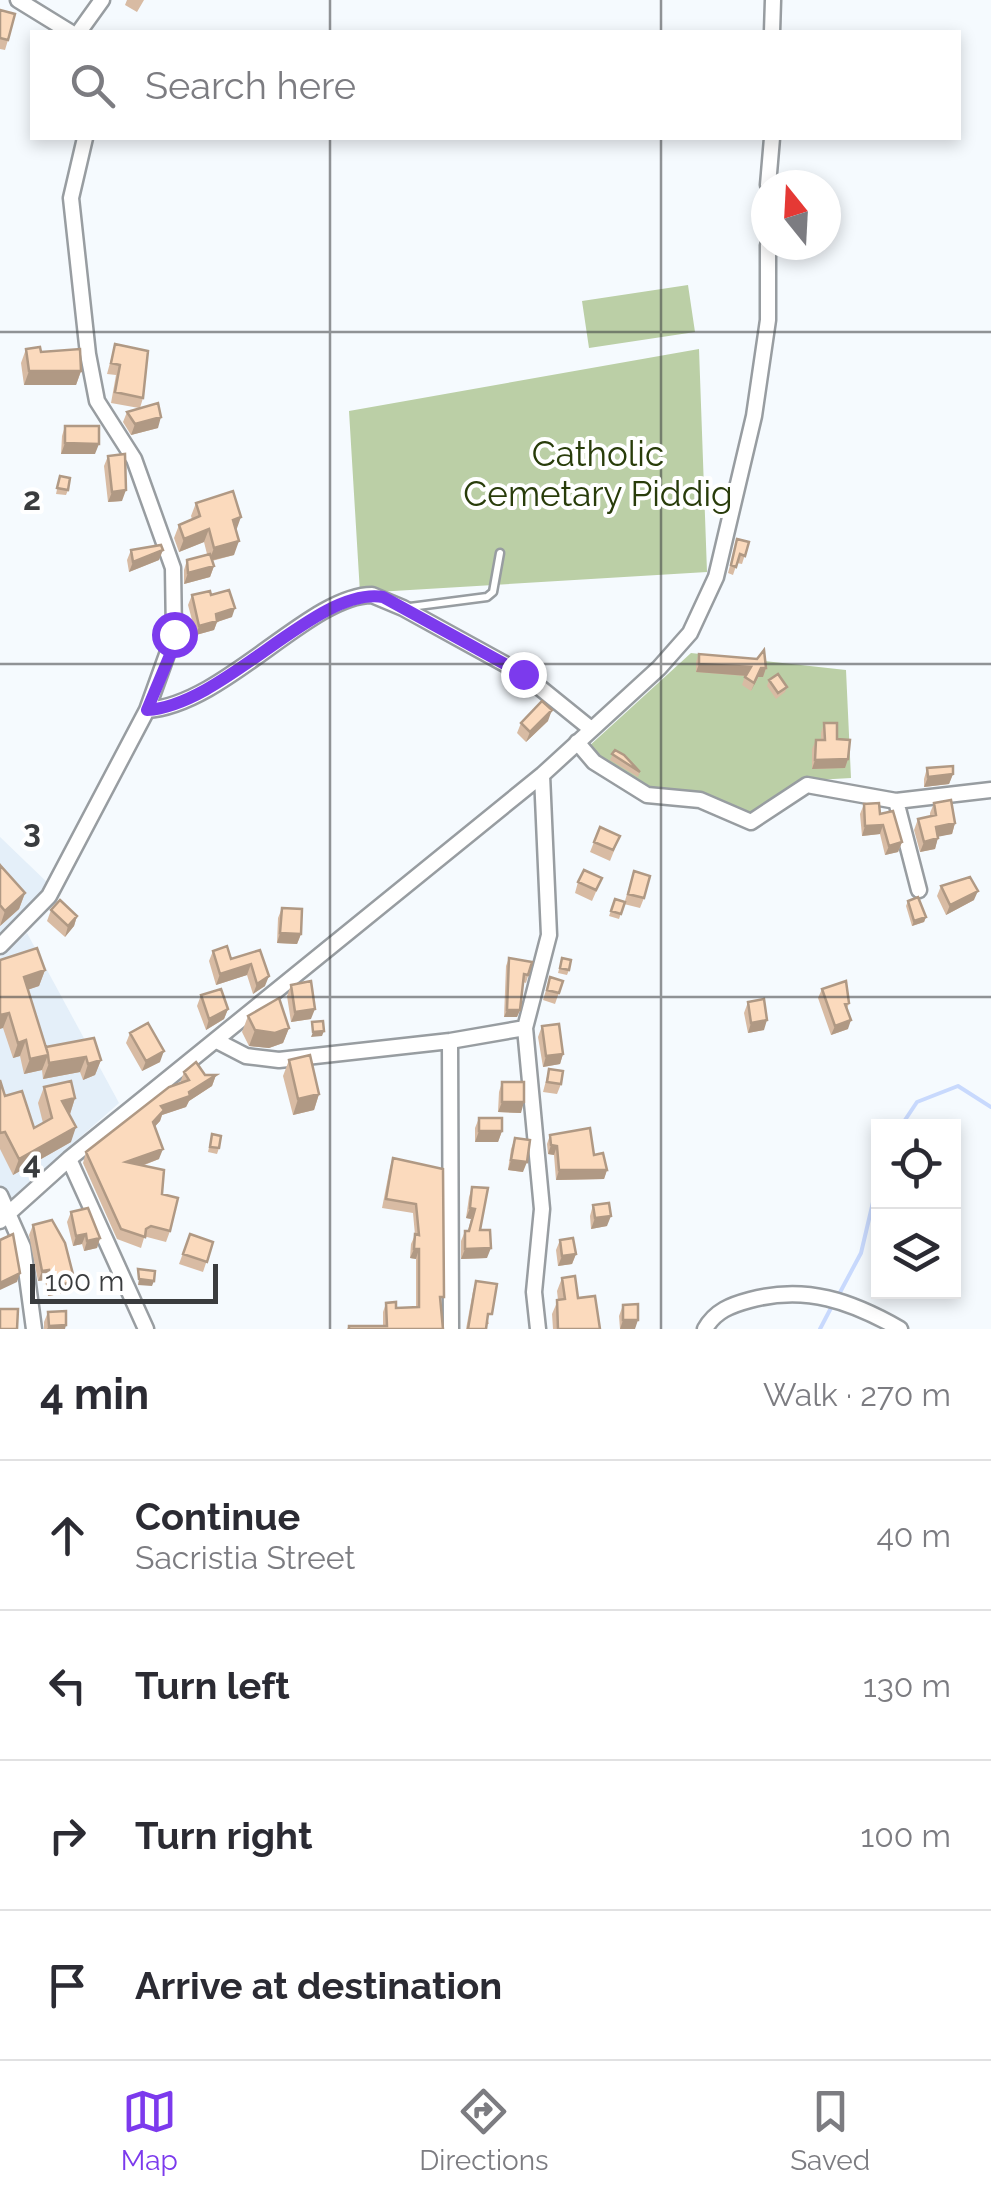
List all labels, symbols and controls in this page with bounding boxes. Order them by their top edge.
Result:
search box [30,30,961,140]
icon: search [65,58,120,113]
text: Search here [145,63,356,108]
north arrow [751,170,841,260]
park label: Catholic Cemetary Piddig [463,433,733,514]
text: 2 [23,480,41,517]
route start [152,612,198,658]
route end [501,652,547,698]
text: 3 [23,812,41,849]
map controls [871,1119,961,1299]
button: locate [871,1119,961,1209]
text: 4 [23,1144,41,1181]
button: layers [871,1209,961,1299]
scale bar [30,1259,218,1304]
text: 100 m [45,1265,124,1298]
text: 4 min [40,1370,149,1419]
text: Walk · 270 m [763,1376,951,1413]
text: Continue [135,1494,300,1539]
icon: ahead [40,1508,95,1563]
text: 40 m [876,1517,951,1554]
text: Sacristia Street [135,1539,355,1576]
icon: left [40,1658,95,1713]
text: Turn left [135,1663,290,1708]
text: 130 m [863,1667,951,1704]
icon: right [40,1808,95,1863]
text: Turn right [135,1813,312,1858]
text: 100 m [861,1817,951,1854]
icon: arrive [40,1958,95,2013]
text: Arrive at destination [135,1963,502,2008]
tab: Map [121,2084,178,2177]
tab: Directions [419,2084,549,2177]
tab: Saved [790,2084,870,2177]

